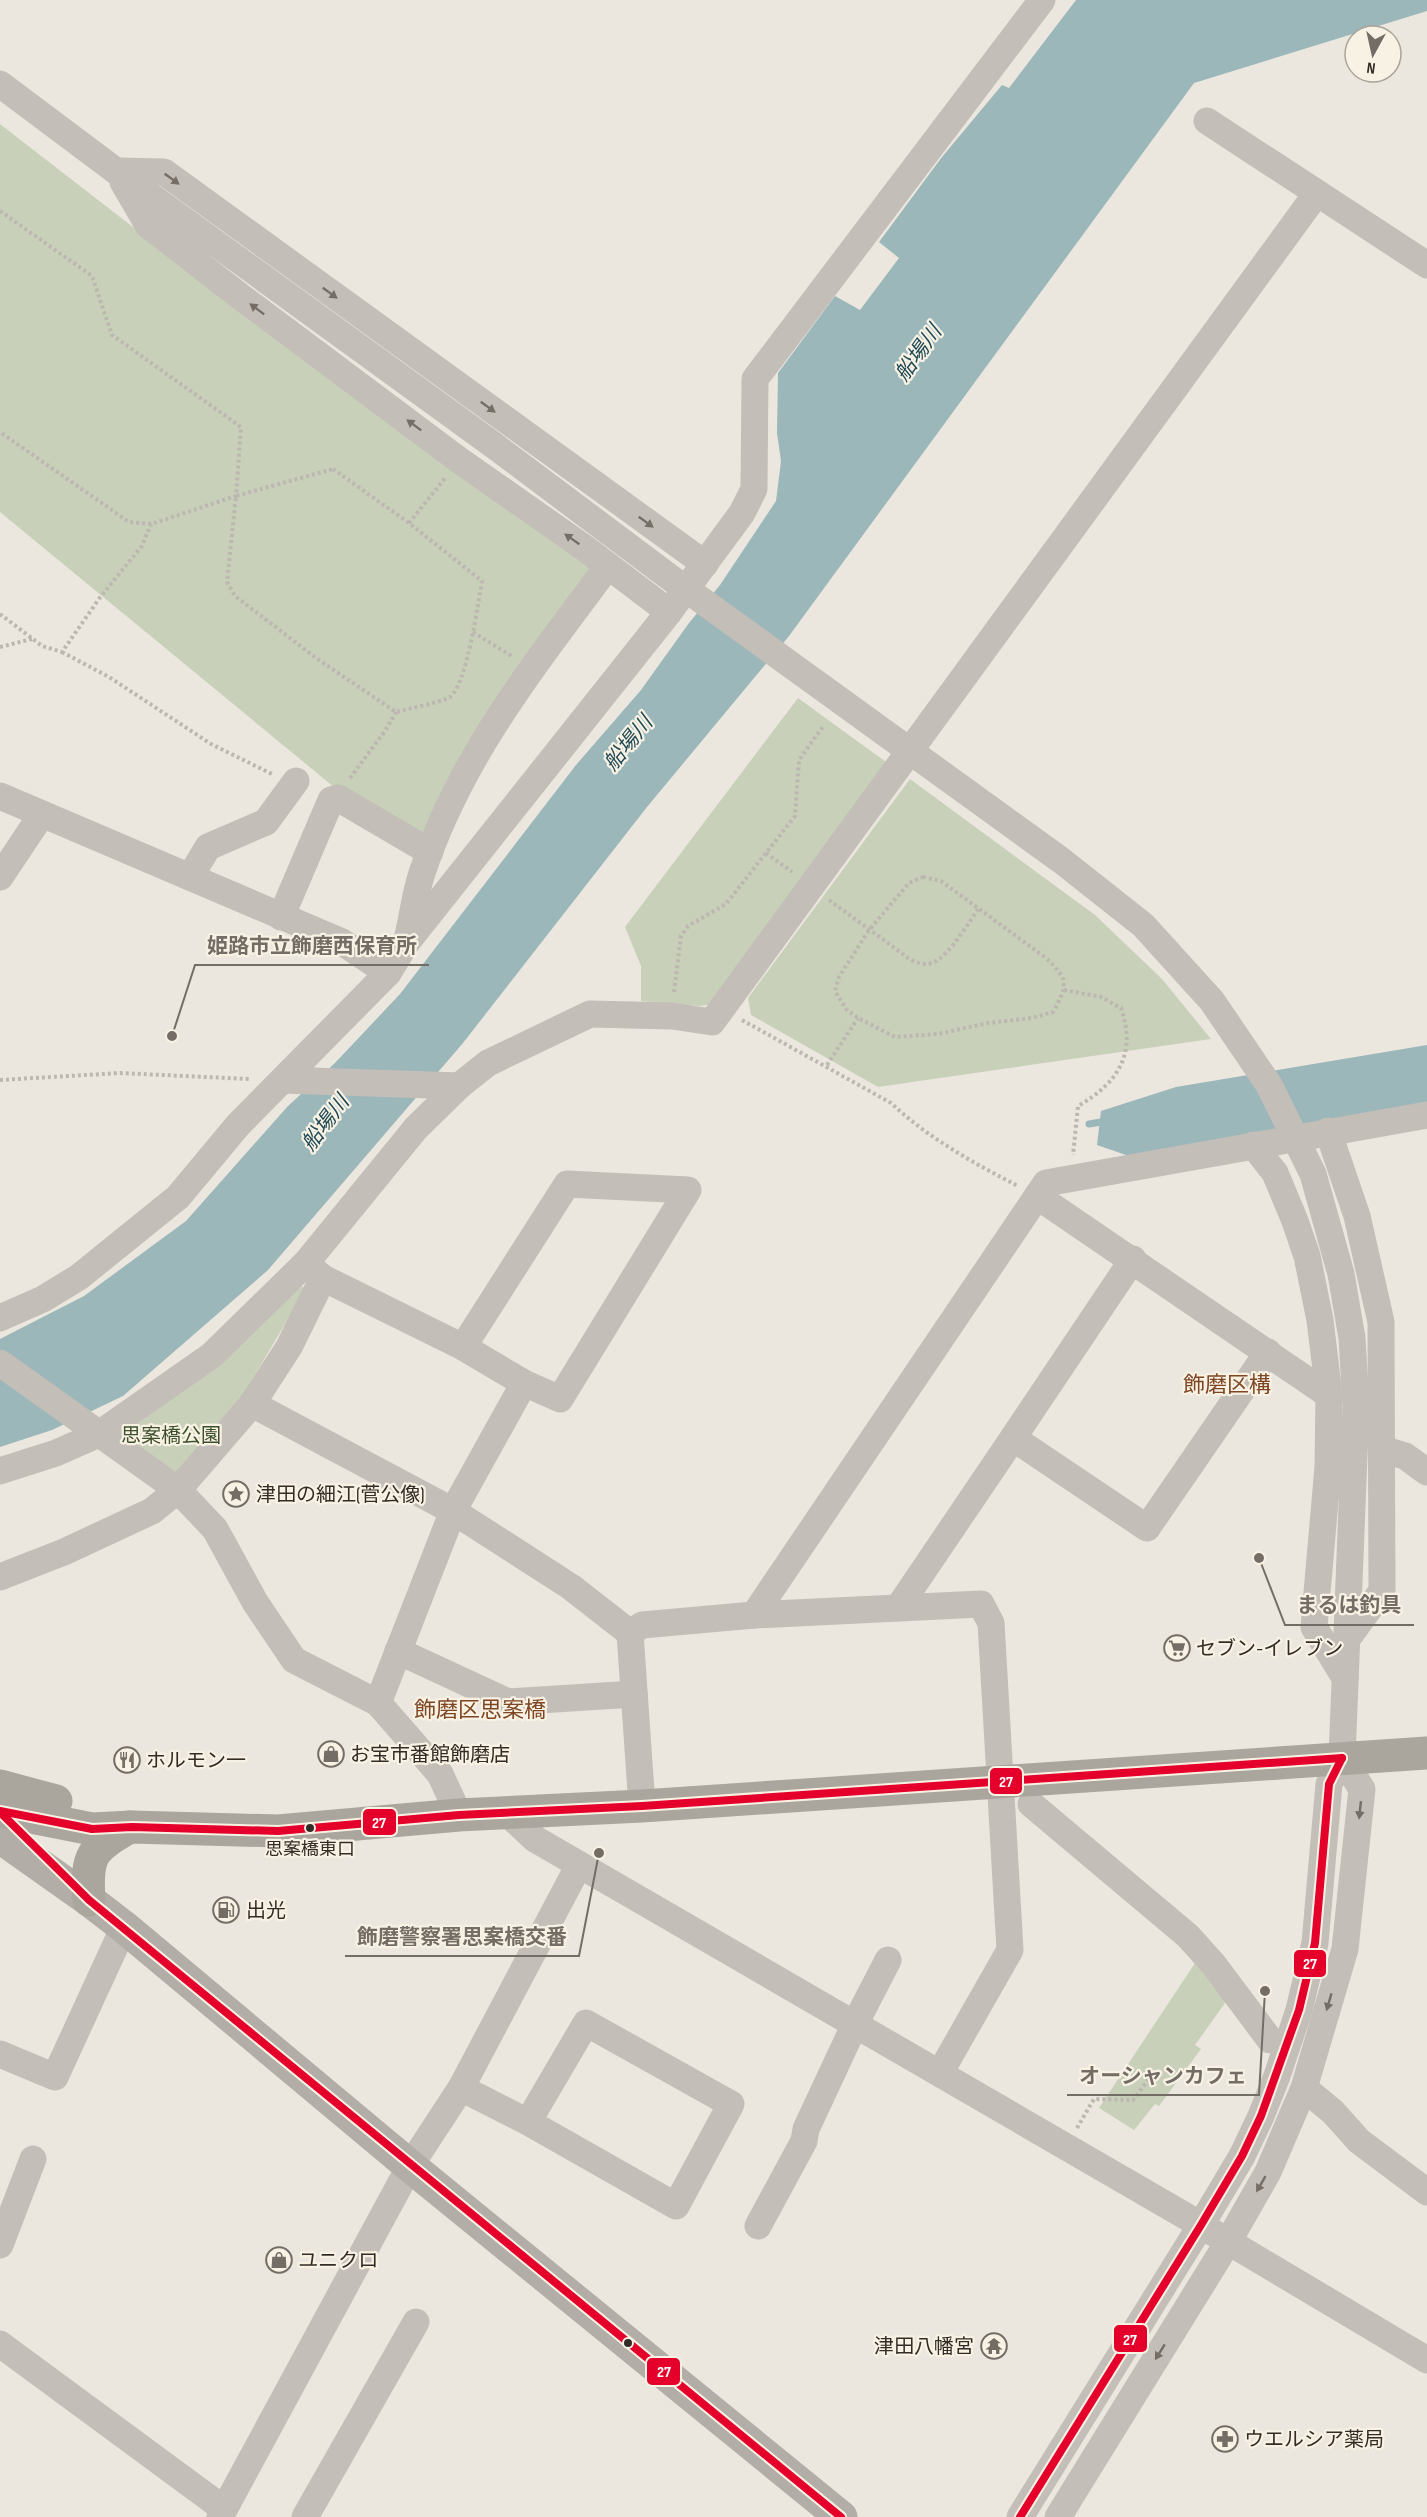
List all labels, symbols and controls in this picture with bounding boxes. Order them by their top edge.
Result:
north arrow [1343,24,1403,84]
text: N [1366,57,1377,77]
one-way arrow [165,172,180,184]
one-way arrow [322,287,338,299]
one-way arrow [250,303,266,315]
water label: 船場川 [890,319,948,386]
one-way arrow [480,401,496,413]
one-way arrow [406,420,421,432]
one-way arrow [638,516,654,528]
one-way arrow [565,533,581,545]
water label: 船場川 [599,709,659,776]
callout: 姫路市立飾磨西保育所 [195,926,429,965]
text: 姫路市立飾磨西保育所 [207,934,417,959]
water label: 船場川 [296,1089,356,1156]
district label: 飾磨区構 [1183,1372,1271,1399]
park label: 思案橋公園 [121,1424,221,1448]
place icon: 津田の細江(菅公像) [221,1479,251,1509]
place label: 津田の細江(菅公像) [256,1483,425,1507]
callout: まるは釣具 [1285,1586,1414,1625]
text: まるは釣具 [1297,1593,1402,1618]
supermarket icon: セブン-イレブン [1162,1633,1192,1663]
place label: セブン-イレブン [1196,1637,1343,1661]
district label: 飾磨区思案橋 [414,1697,546,1724]
shop icon: お宝市番館飾磨店 [316,1739,346,1769]
place label: お宝市番館飾磨店 [350,1743,510,1767]
restaurant icon: ホルモン一 [112,1745,142,1775]
place label: ホルモン一 [146,1749,246,1773]
line badge: 27 [989,1767,1023,1795]
text: 27 [999,1773,1013,1792]
one-way arrow [1355,1801,1365,1820]
line badge: 27 [362,1808,397,1836]
text: 27 [372,1814,386,1833]
marker: 思案橋東口 [304,1822,316,1834]
place label: 思案橋東口 [265,1839,355,1860]
fuel station icon: 出光 [211,1895,241,1925]
place label: 出光 [246,1899,286,1923]
callout: 飾磨警察署思案橋交番 [345,1917,579,1956]
text: 飾磨警察署思案橋交番 [357,1925,567,1950]
line badge: 27 [1293,1949,1327,1978]
text: 27 [1303,1955,1317,1974]
one-way arrow [1324,1993,1333,2011]
callout: オーシャンカフェ [1067,2056,1259,2095]
text: オーシャンカフェ [1079,2064,1247,2089]
one-way arrow [1256,2176,1266,2193]
shop icon: ユニクロ [264,2245,294,2275]
place label: ユニクロ [298,2249,378,2273]
line badge: 27 [1113,2324,1148,2353]
temple icon: 津田八幡宮 [979,2331,1009,2361]
text: 27 [1123,2331,1137,2350]
place label: 津田八幡宮 [874,2335,974,2359]
unlabelled marker [622,2337,634,2349]
one-way arrow [1155,2343,1166,2360]
line badge: 27 [646,2357,681,2386]
text: 27 [657,2363,671,2382]
pharmacy icon: ウエルシア薬局 [1210,2424,1240,2454]
place label: ウエルシア薬局 [1244,2428,1384,2452]

